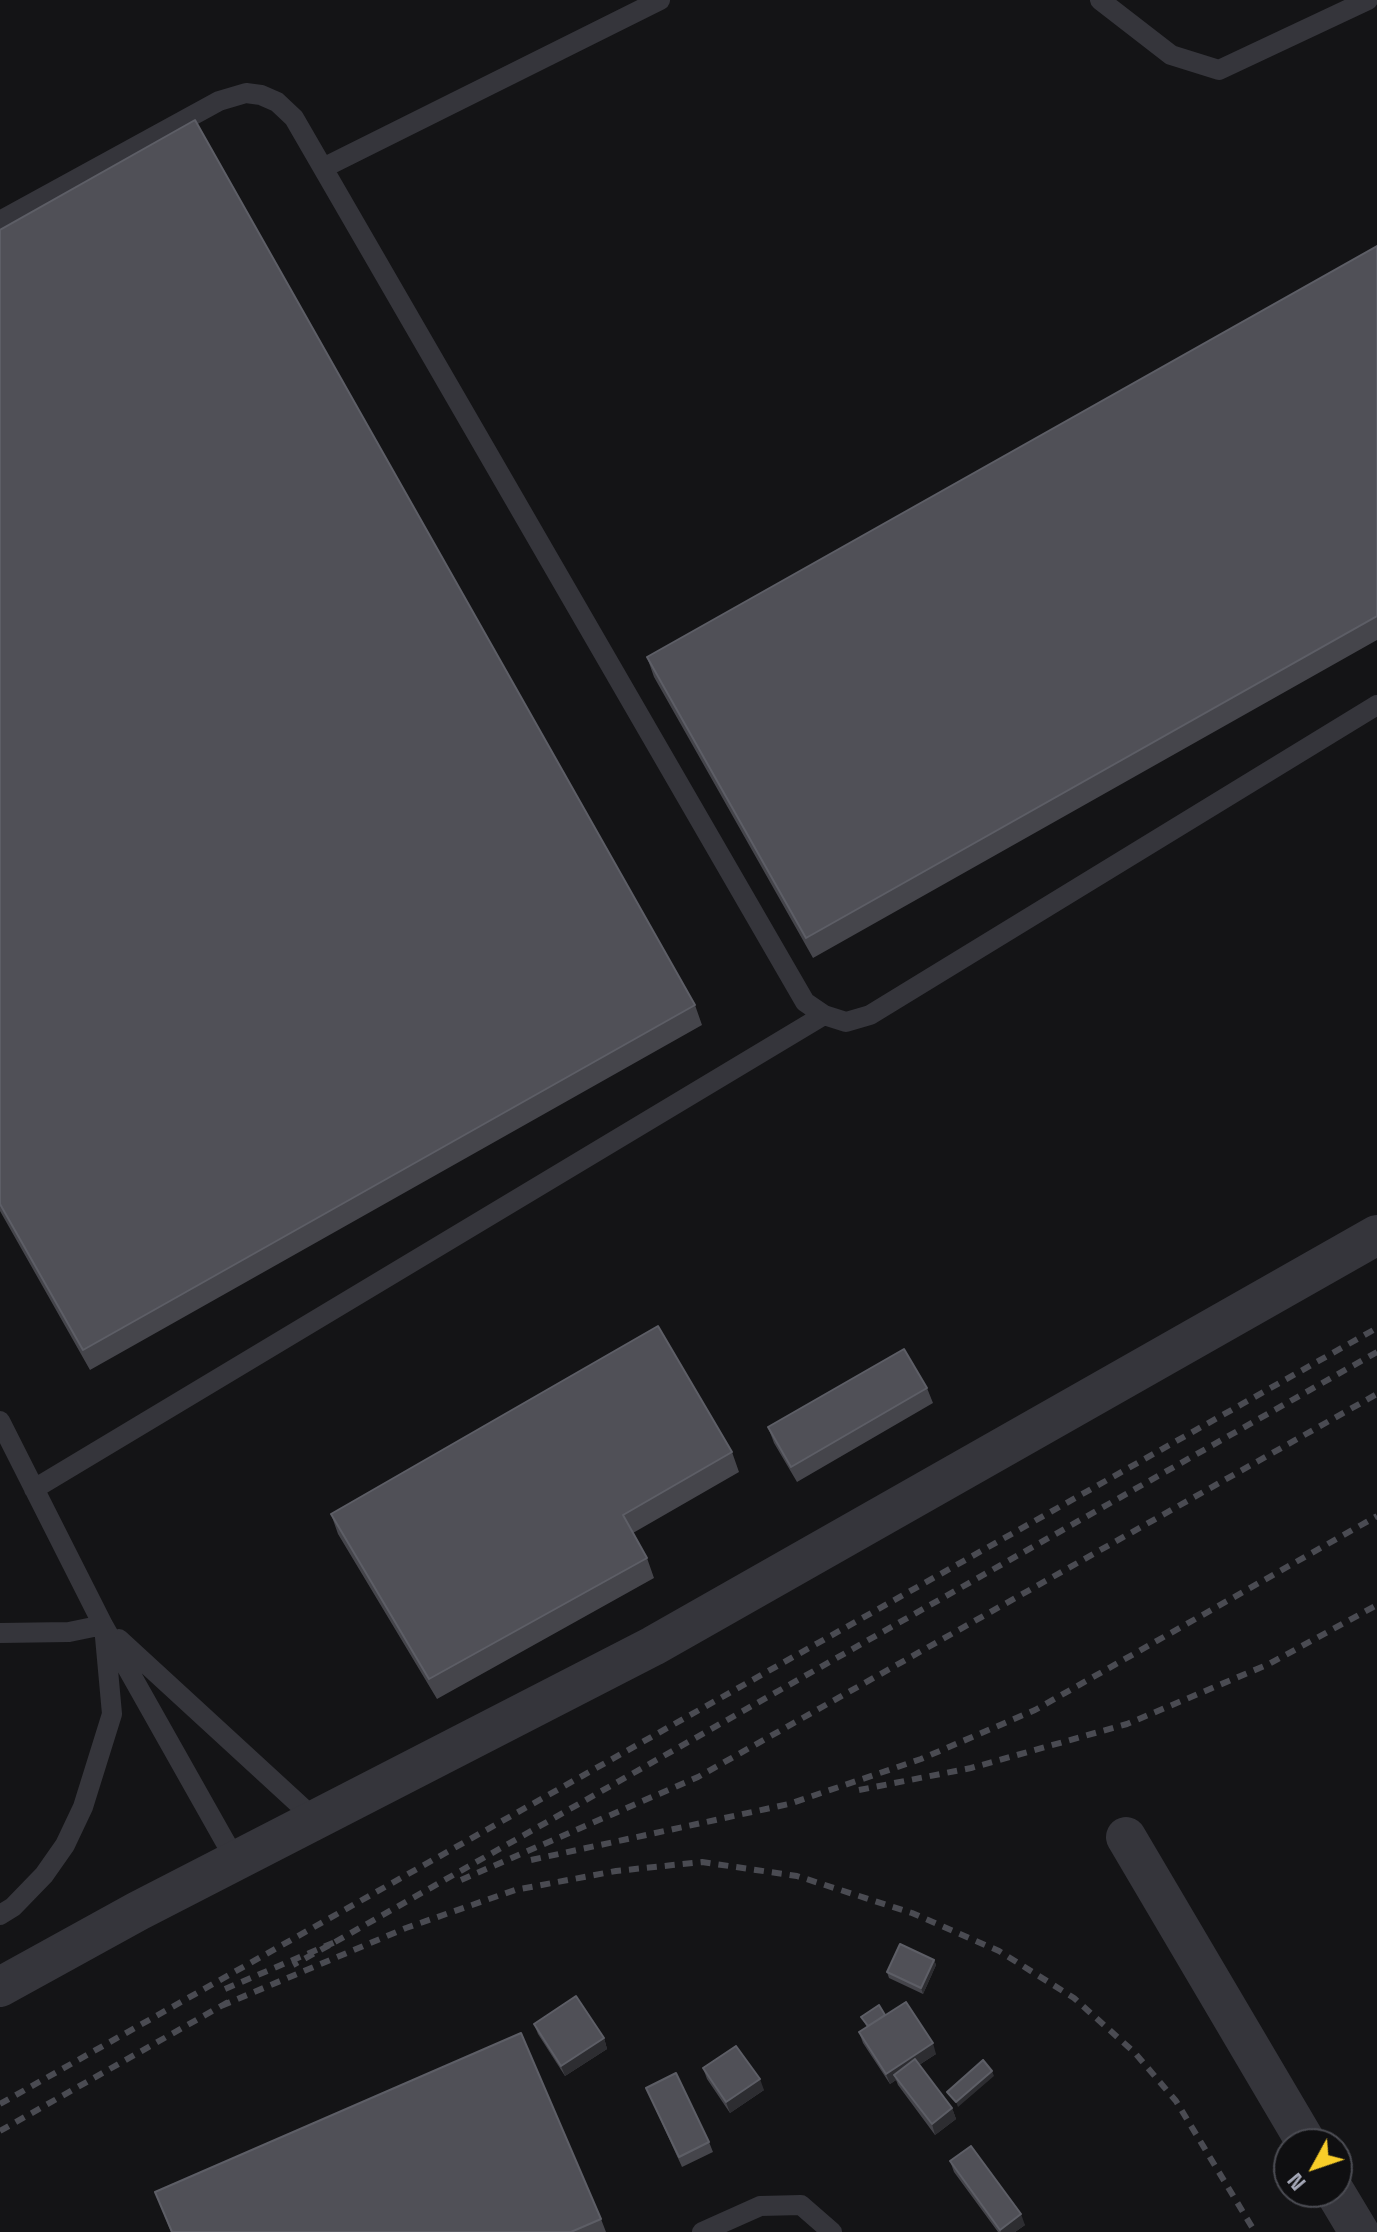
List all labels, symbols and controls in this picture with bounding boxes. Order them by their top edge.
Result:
north arrow [1273,2128,1353,2208]
text: N [1281,2167,1312,2197]

